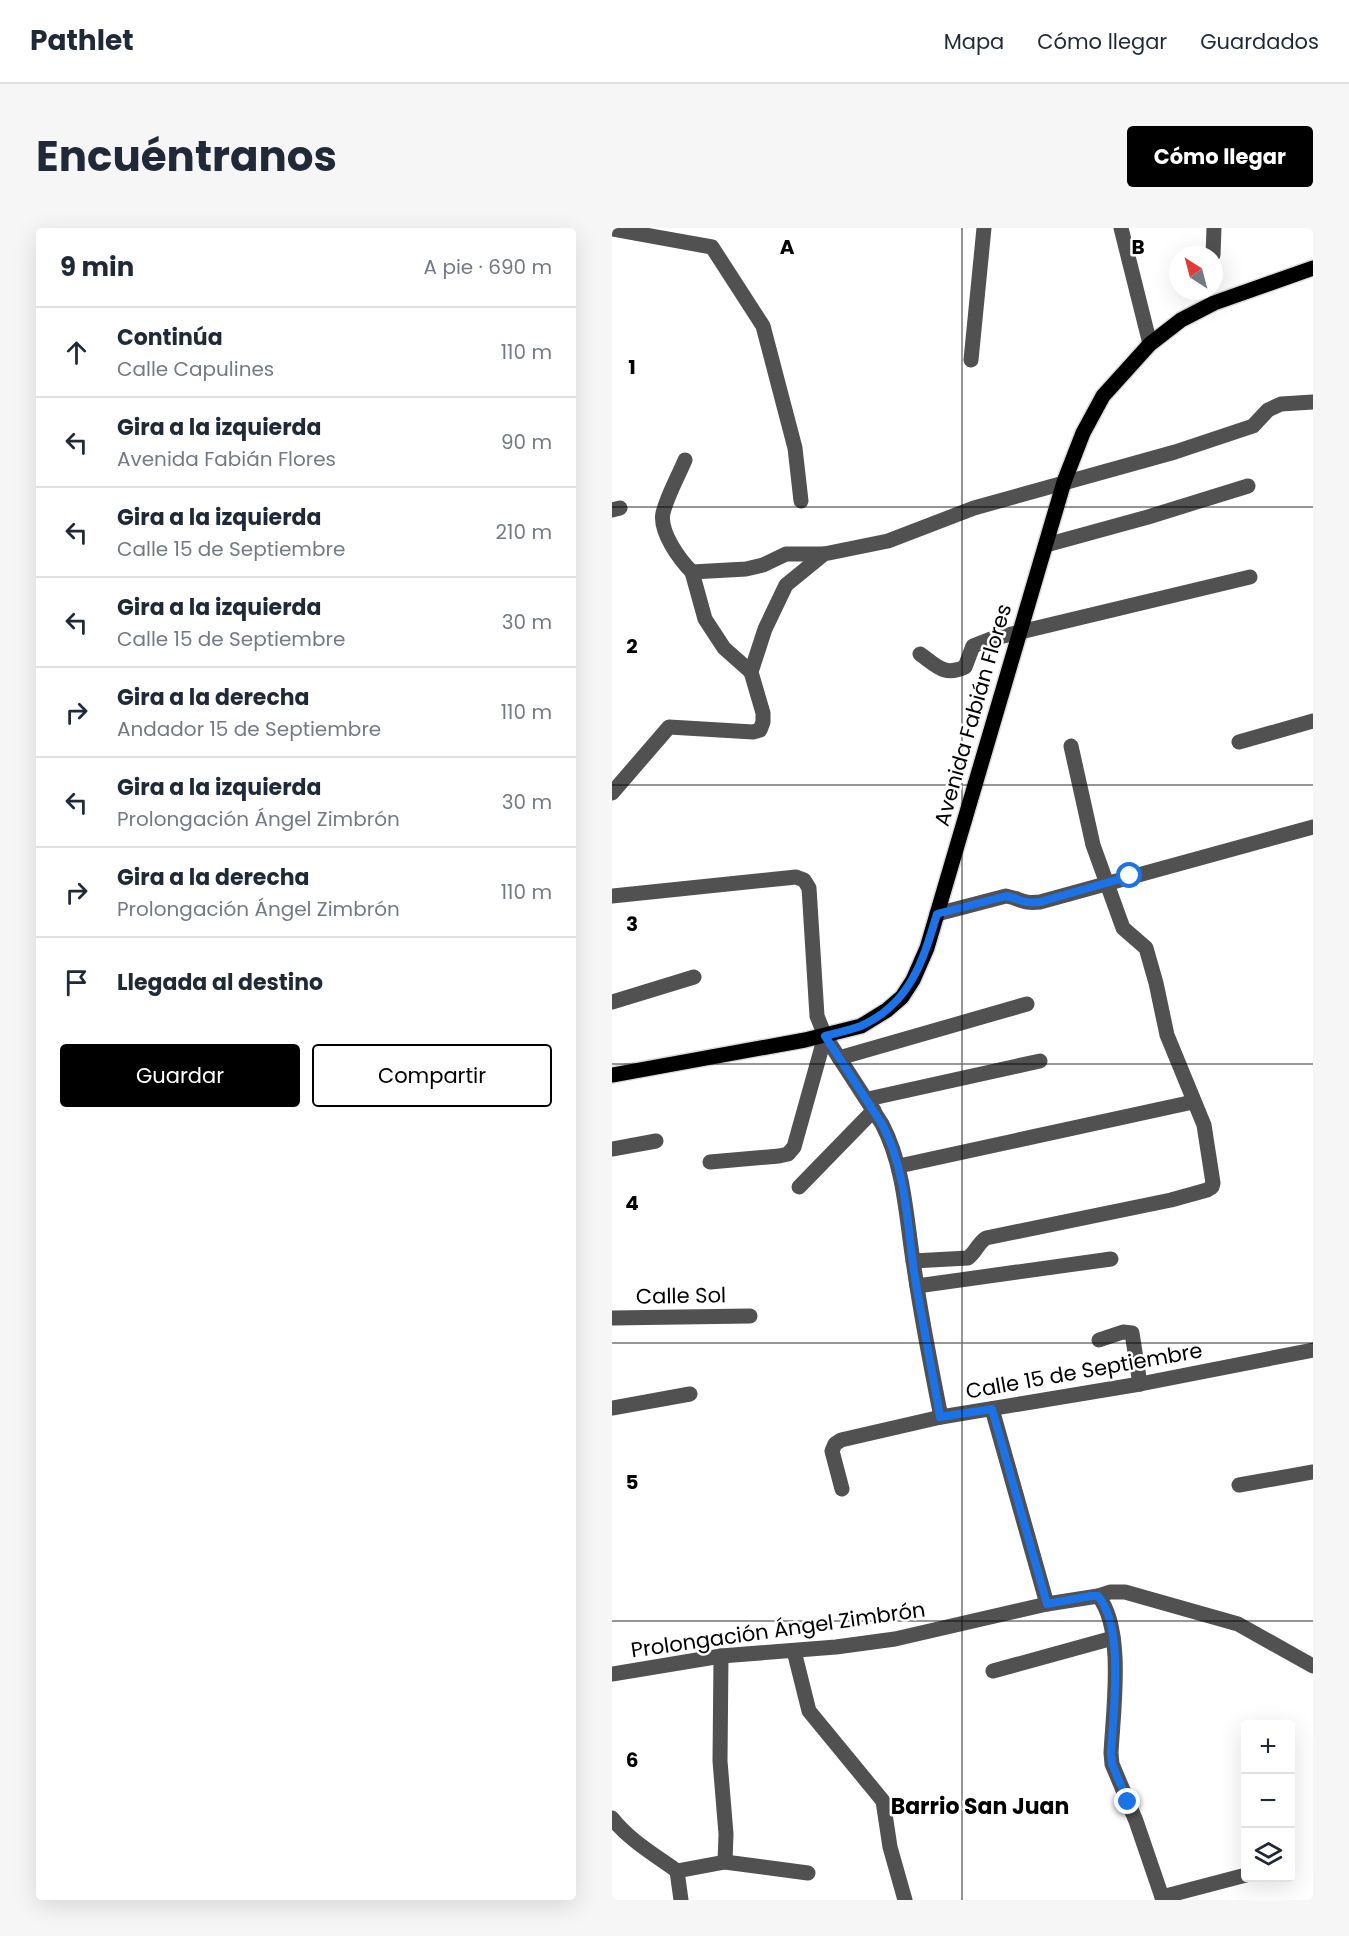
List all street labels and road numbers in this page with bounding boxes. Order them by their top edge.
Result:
street label: Avenida Fabián Flores [927,600,1018,829]
street label: Calle Sol [636,1280,726,1311]
street label: Calle 15 de Septiembre [963,1335,1204,1406]
street label: Prolongación Ángel Zimbrón [629,1594,927,1665]

